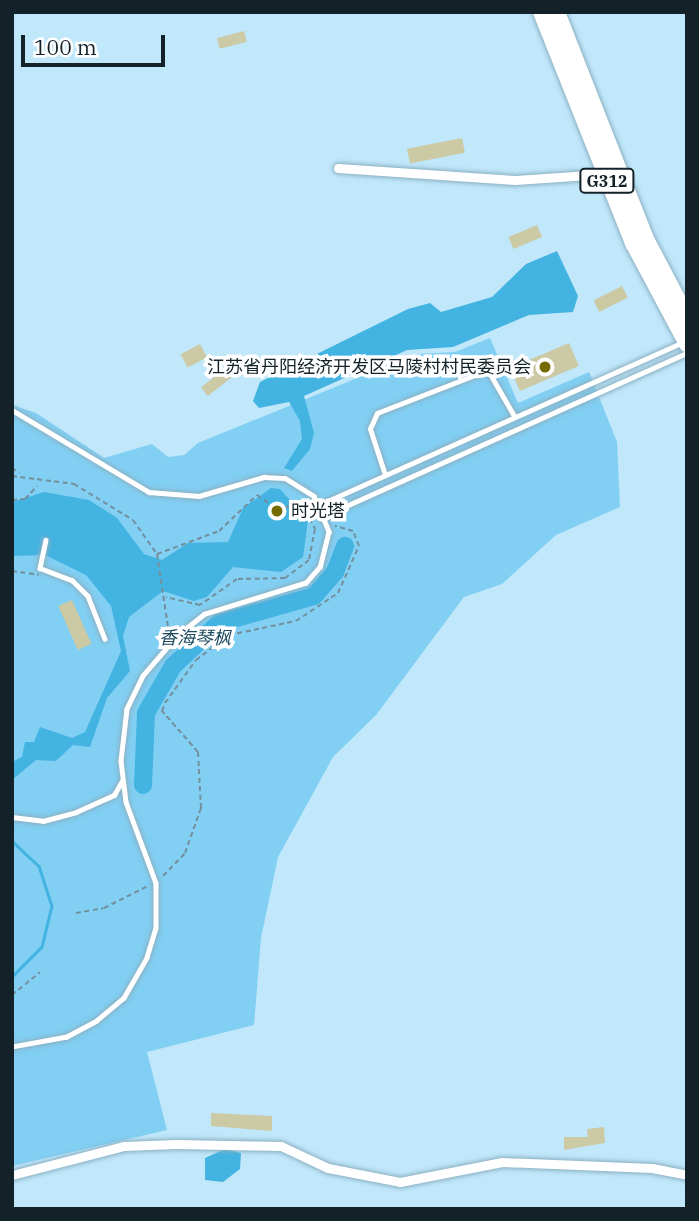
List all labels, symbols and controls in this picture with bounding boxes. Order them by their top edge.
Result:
scale bar [24,21,168,65]
text: 100 m [34,33,97,61]
road number: G312 [579,168,635,194]
place label: 江苏省丹阳经济开发区马陵村村民委员会 [207,356,531,378]
marker: 江苏省丹阳经济开发区马陵村村民委员会 [537,359,553,375]
place label: 时光塔 [291,500,345,522]
marker: 时光塔 [269,503,285,519]
park label: 香海琴枫 [159,627,231,649]

